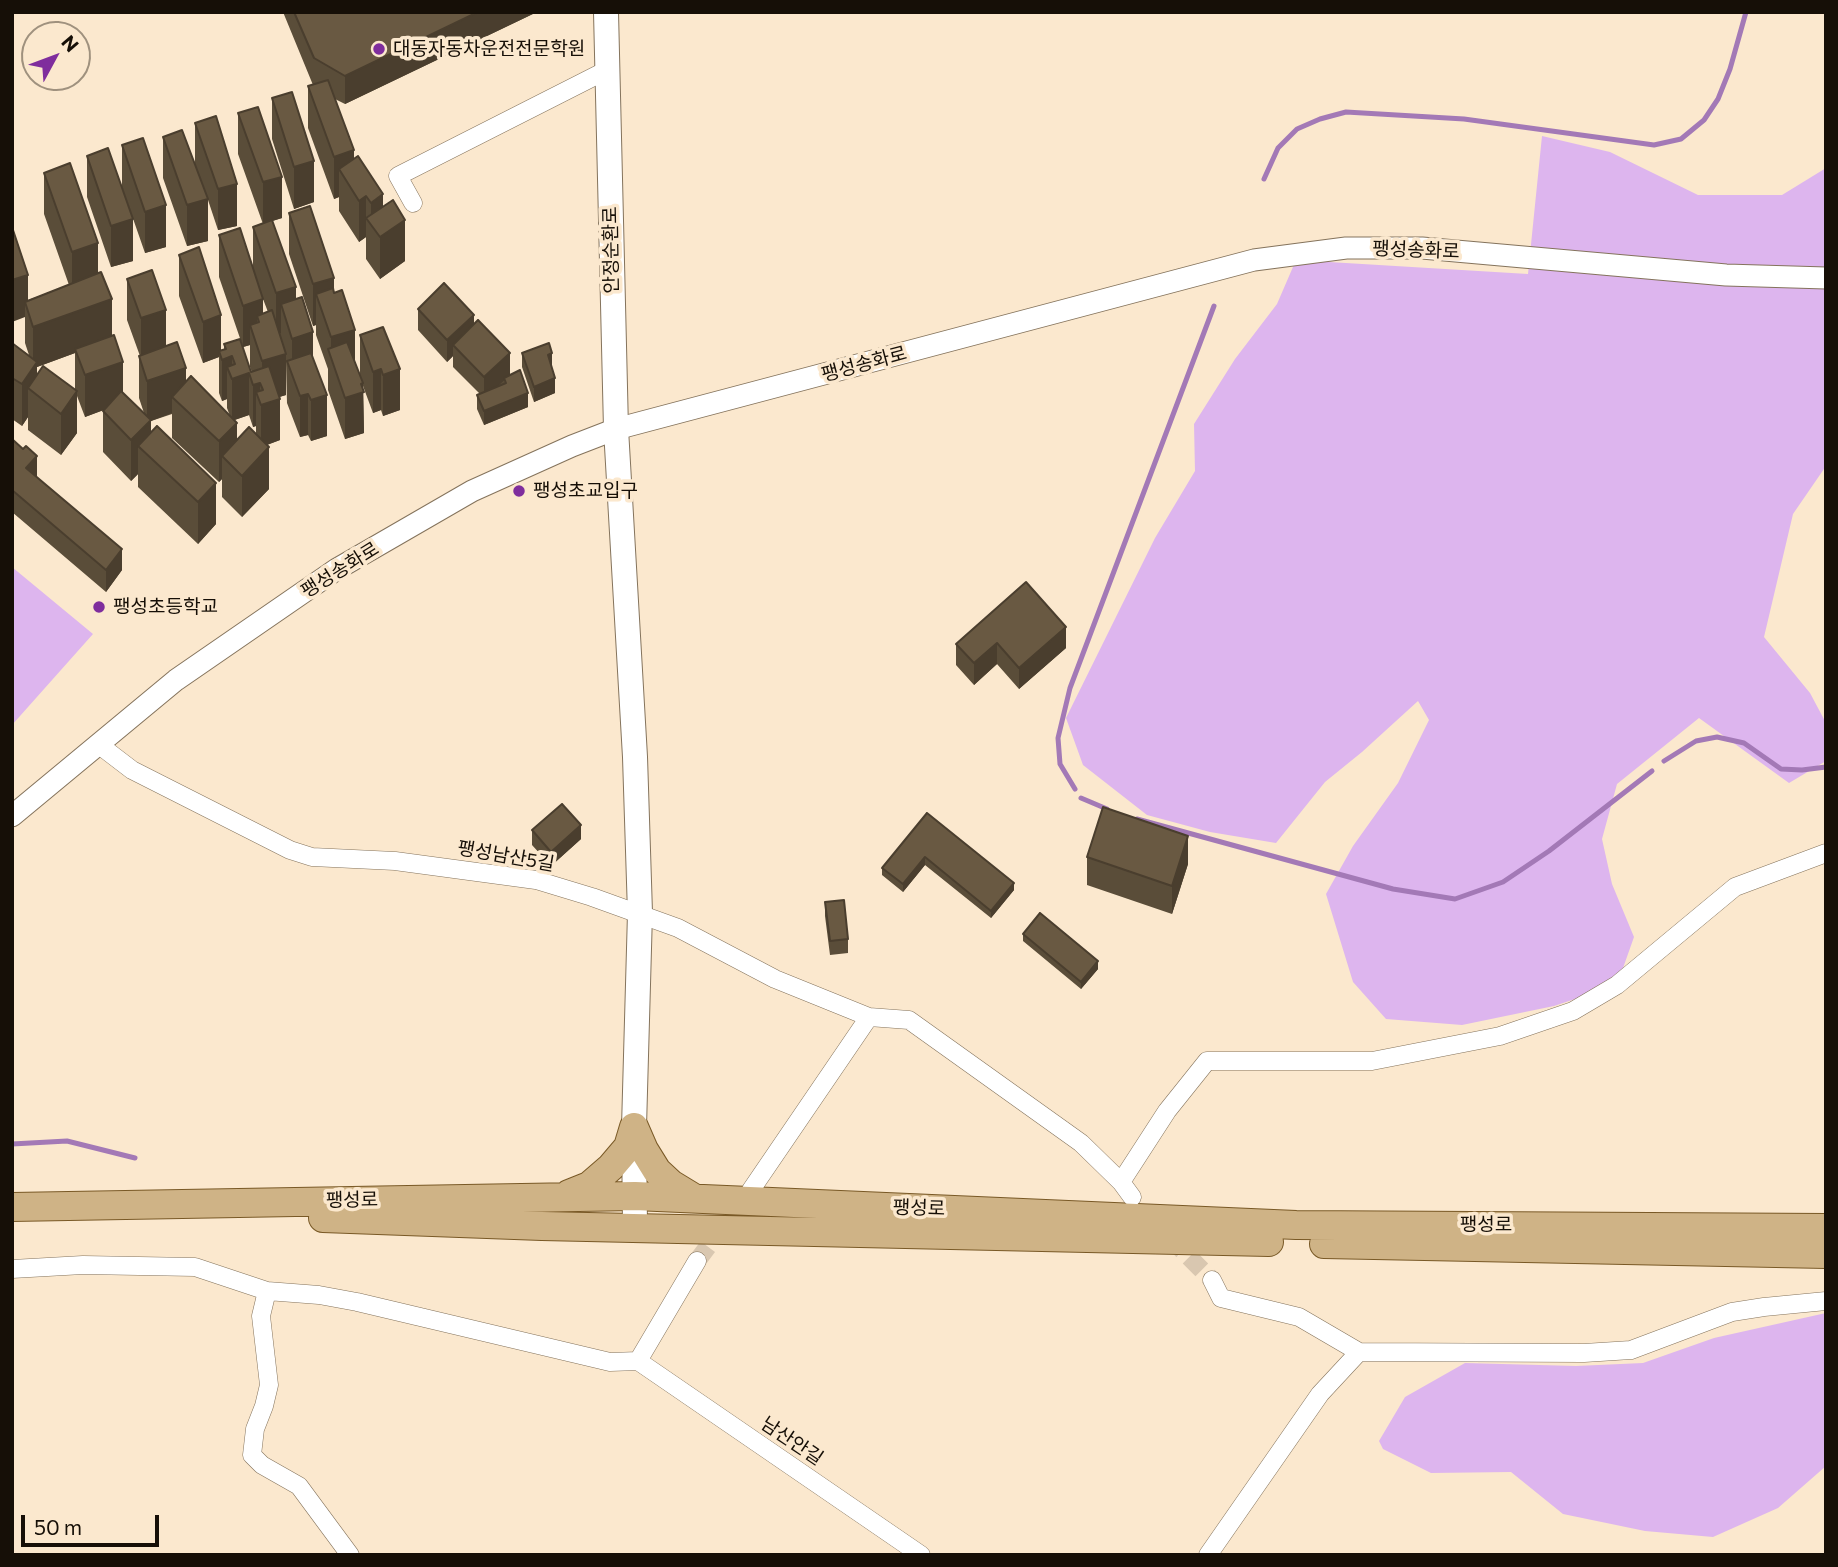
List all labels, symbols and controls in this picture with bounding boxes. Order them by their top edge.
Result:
north arrow [21,21,91,91]
text: N [57,30,84,56]
place label: 대동자동차운전전문학원 [393,38,585,60]
marker: 대동자동차운전전문학원 [371,41,387,57]
street label: 안정순환로 [599,206,623,294]
street label: 팽성송화로 [1372,237,1460,263]
street label: 팽성송화로 [819,342,909,386]
place label: 팽성초교입구 [533,480,638,502]
marker: 팽성초교입구 [511,483,527,499]
street label: 팽성송화로 [297,537,383,603]
place label: 팽성초등학교 [113,596,218,618]
marker: 팽성초등학교 [91,599,107,615]
street label: 팽성남산5길 [456,836,556,876]
street label: 팽성로 [326,1188,378,1212]
street label: 팽성로 [892,1196,946,1220]
street label: 팽성로 [1460,1214,1512,1236]
street label: 남산안길 [757,1412,827,1470]
scale bar [24,1500,163,1544]
text: 50 m [34,1514,82,1539]

